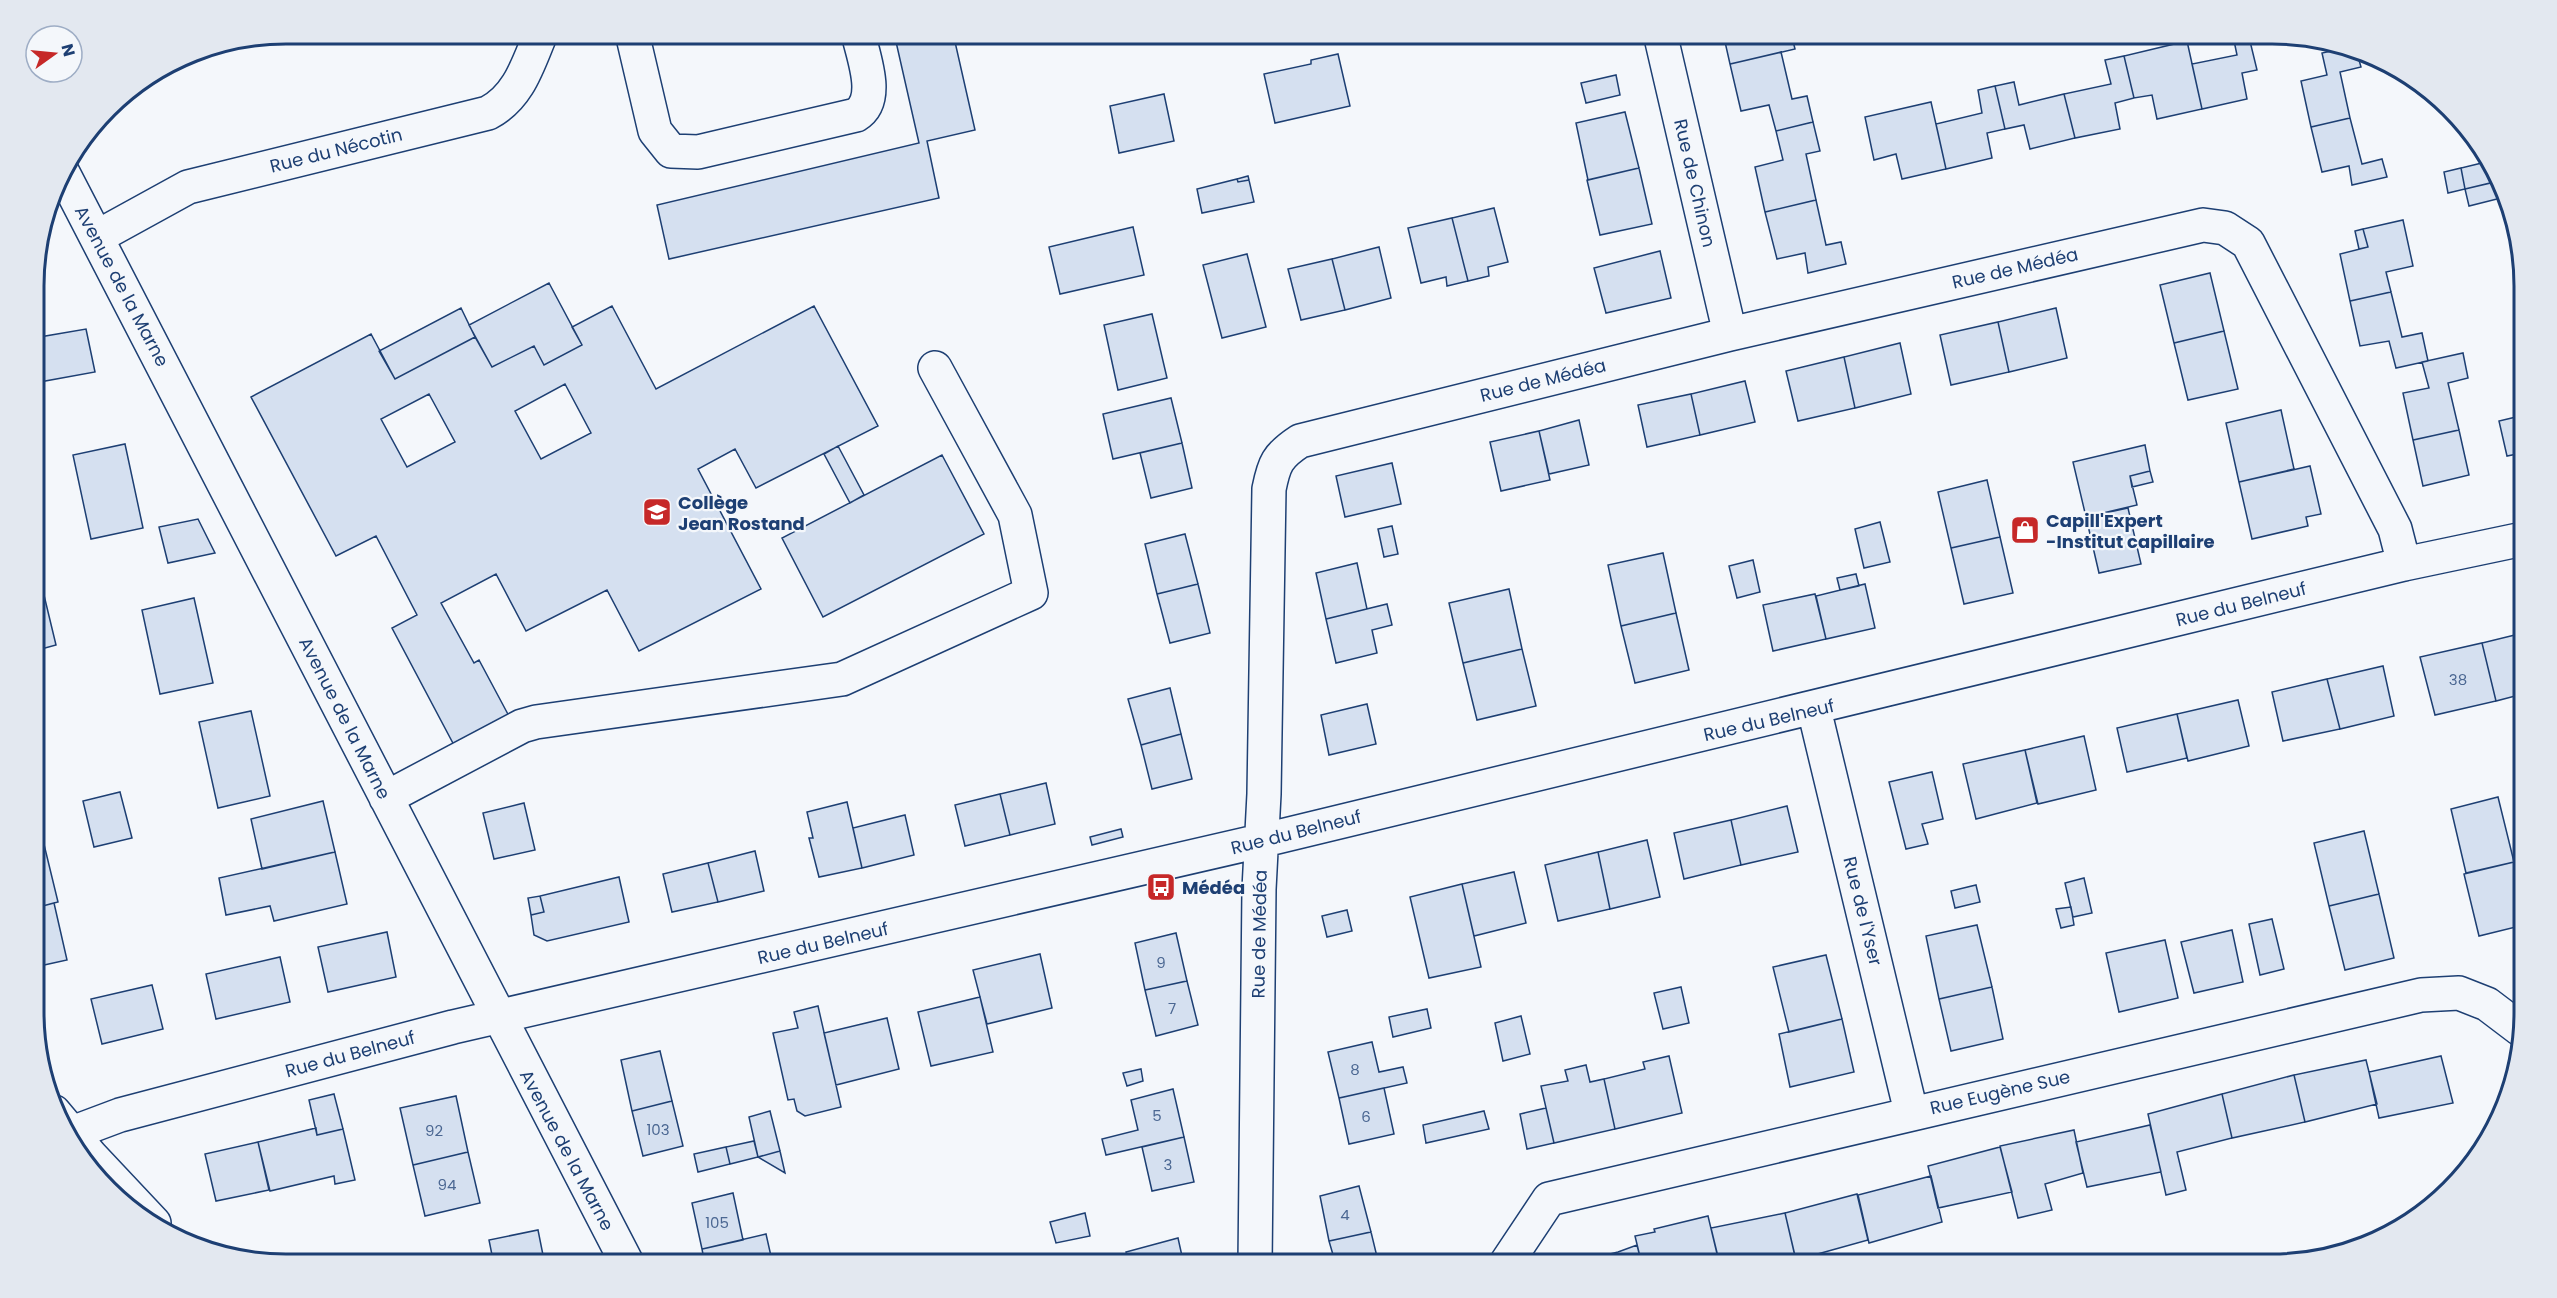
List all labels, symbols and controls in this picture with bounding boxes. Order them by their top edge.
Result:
north arrow [24,24,84,84]
text: N [55,41,81,59]
street label: Rue de Chinon [1668,116,1722,250]
street label: Rue du Nécotin [267,121,405,179]
street label: Avenue de la Marne [69,201,175,371]
street label: Rue de Médéa [1949,241,2081,295]
street label: Rue de Médéa [1478,352,1608,408]
place label: Collège Jean Rostand [678,490,805,536]
school or university icon: Collège Jean Rostand [641,496,673,528]
place label: Capill'Expert -Institut capillaire [2046,508,2215,554]
shop icon: Capill'Expert -Institut capillaire [2009,514,2041,546]
street label: Rue du Belneuf [2173,576,2309,632]
street label: Avenue de la Marne [293,633,397,803]
house number: 38 [2449,669,2467,690]
street label: Rue du Belneuf [1701,693,1837,747]
street label: Rue du Belneuf [1228,804,1364,860]
street label: Rue de l'Yser [1837,854,1889,968]
street label: Rue de Médéa [1245,869,1273,999]
bus stop icon: Médéa [1145,871,1177,903]
place label: Médéa [1182,875,1245,900]
street label: Rue du Belneuf [755,916,891,970]
house number: 9 [1156,952,1166,973]
house number: 7 [1168,998,1176,1019]
street label: Rue du Belneuf [282,1025,418,1083]
house number: 8 [1350,1059,1360,1080]
street label: Rue Eugène Sue [1927,1064,2073,1120]
street label: Avenue de la Marne [514,1065,620,1235]
house number: 5 [1152,1105,1162,1126]
house number: 6 [1361,1106,1371,1127]
house number: 103 [646,1119,670,1140]
house number: 92 [425,1120,443,1141]
house number: 3 [1164,1154,1172,1175]
house number: 94 [438,1174,456,1195]
house number: 4 [1340,1204,1350,1225]
house number: 105 [705,1212,729,1233]

